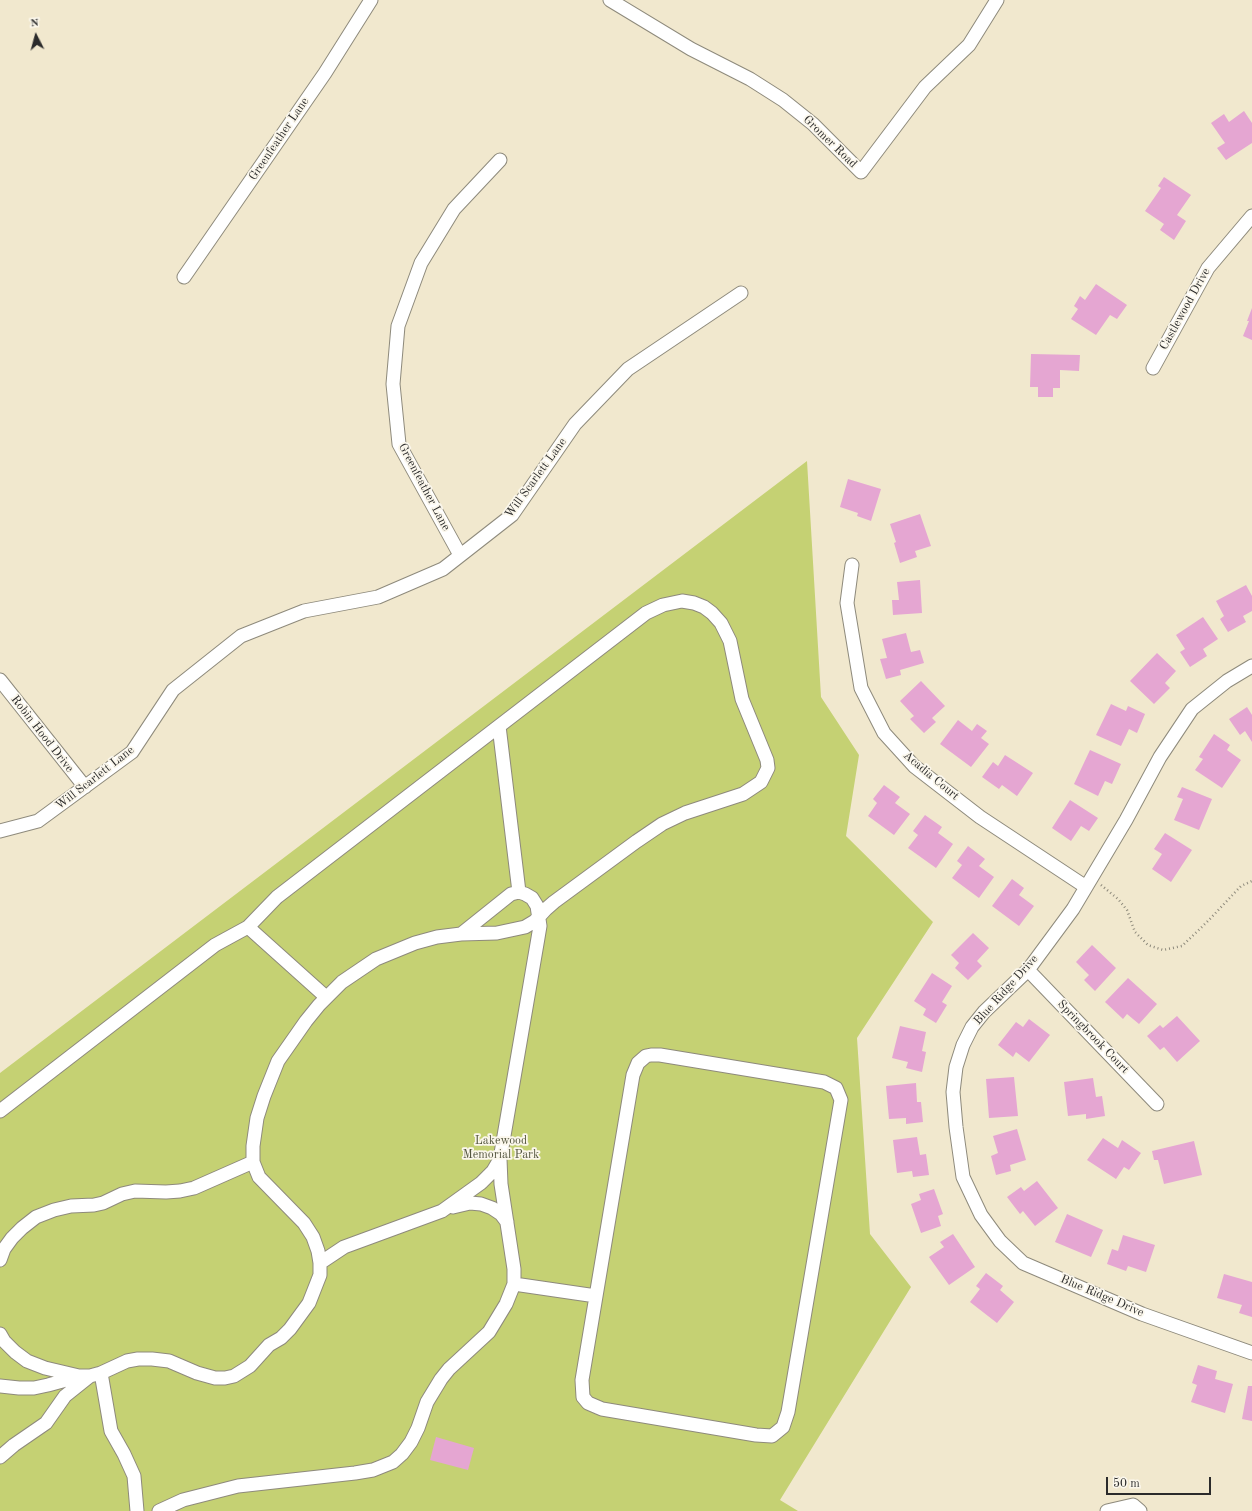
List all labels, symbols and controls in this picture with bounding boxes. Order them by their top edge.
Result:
north arrow [16,16,56,56]
text: N [30,18,39,29]
street label: Greenfeather Lane [246,95,312,183]
street label: Gromer Road [800,113,860,171]
street label: Castlewood Drive [1157,266,1213,352]
street label: Will Scarlett Lane [502,435,570,521]
street label: Greenfeather Lane [395,441,453,533]
street label: Robin Hood Drive [8,693,76,775]
street label: Will Scarlett Lane [53,743,137,813]
street label: Acadia Court [900,748,962,804]
street label: Blue Ridge Drive [971,952,1041,1028]
street label: Springbrook Court [1054,997,1132,1077]
park label: Lakewood Memorial Park [463,1134,539,1162]
street label: Blue Ridge Drive [1058,1272,1146,1320]
scale bar [1108,1469,1213,1495]
text: 50 m [1113,1478,1140,1490]

